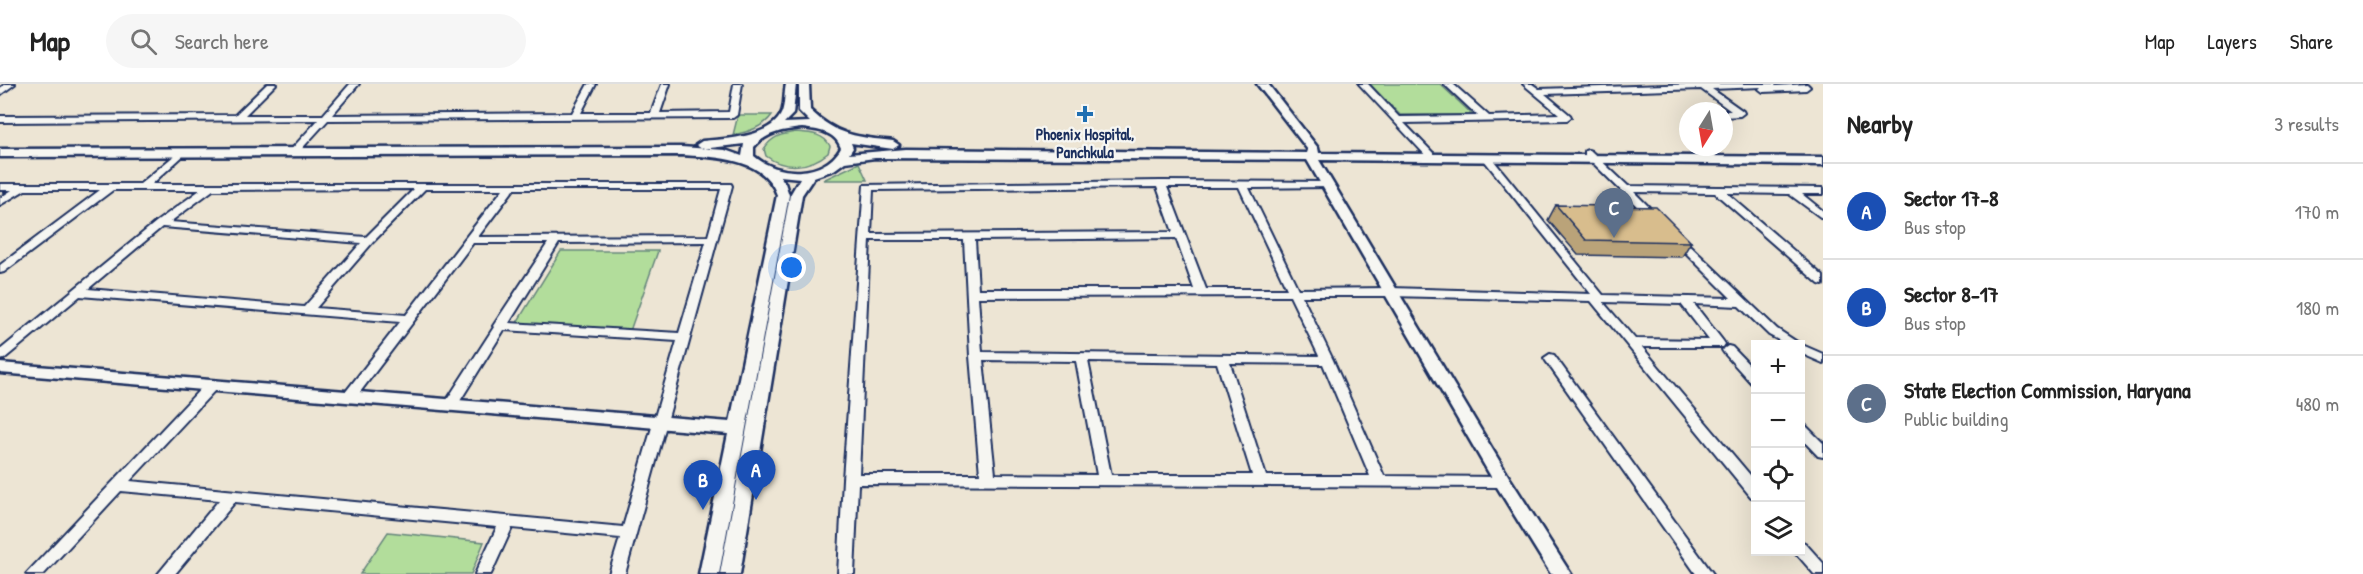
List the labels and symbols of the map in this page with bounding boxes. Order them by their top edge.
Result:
north arrow [1679,102,1733,156]
marker: Phoenix Hospital, Panchkula [1076,105,1094,123]
place label: Phoenix Hospital, Panchkula [1036,123,1134,163]
pin: C [1594,188,1634,238]
your location [777,253,806,282]
pin: A [736,450,776,500]
pin: B [684,460,722,510]

